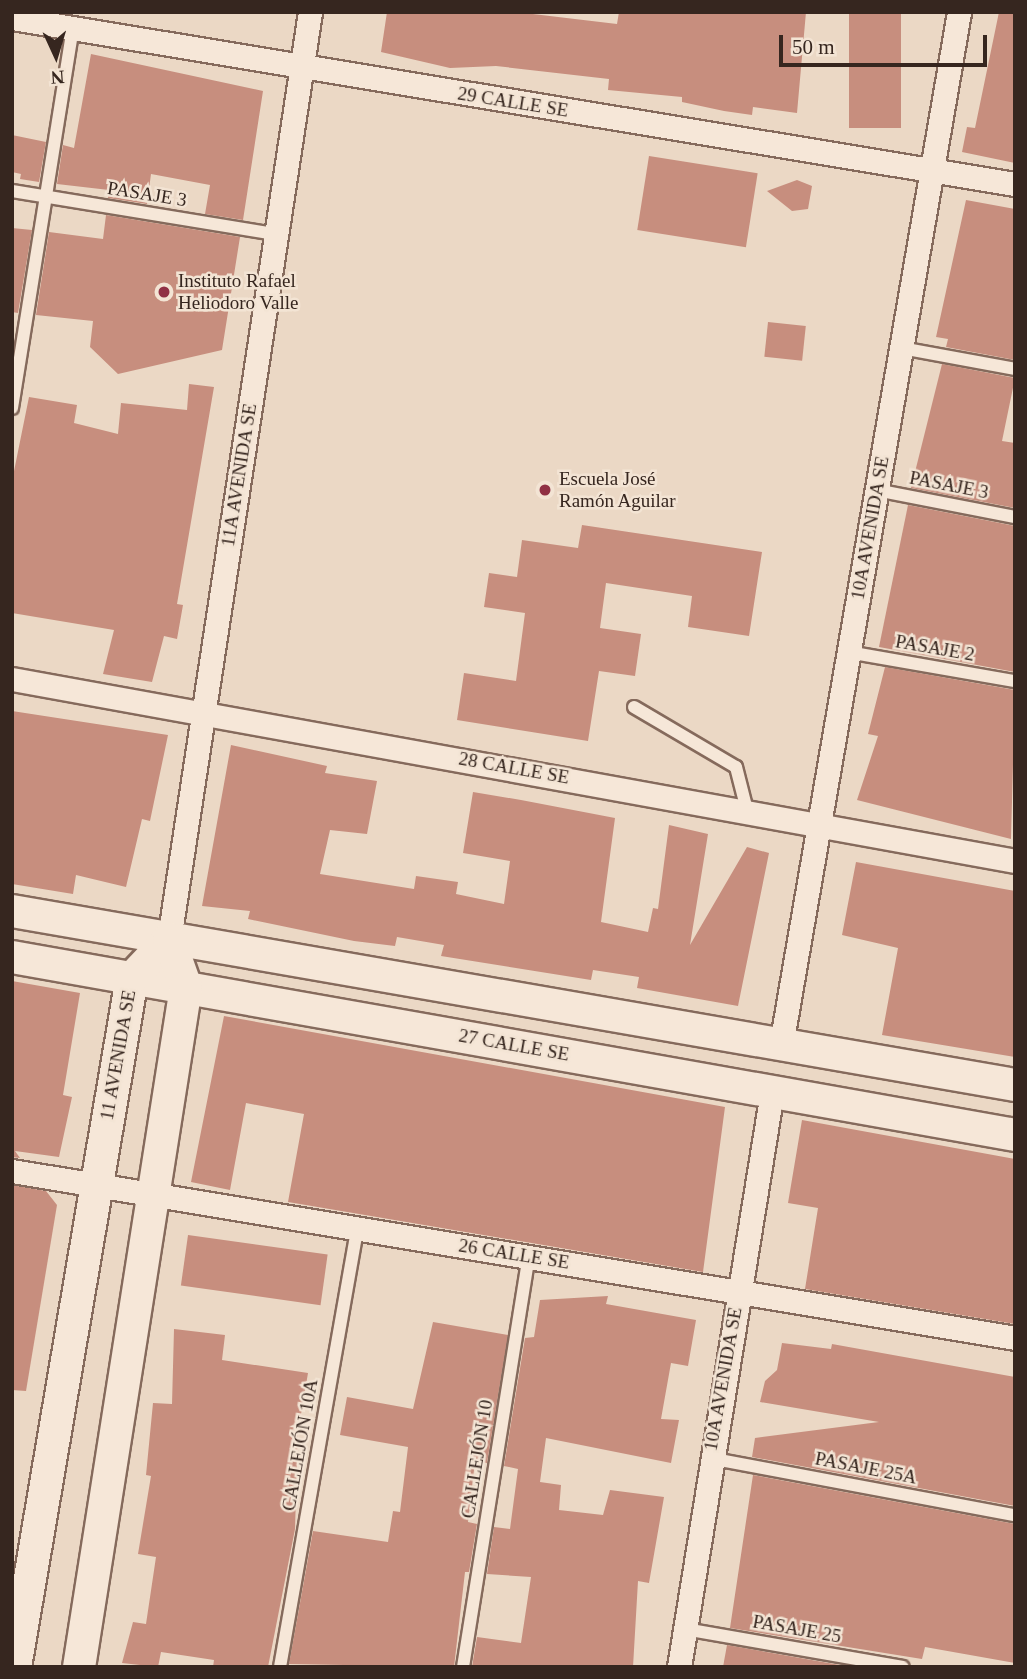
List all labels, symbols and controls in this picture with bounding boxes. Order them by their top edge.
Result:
north arrow [21,21,91,91]
scale bar [782,21,990,65]
text: 50 m [792,35,835,59]
text: N [50,66,65,88]
street label: 29 CALLE SE [456,82,570,122]
street label: PASAJE 3 [106,176,188,212]
place label: Instituto Rafael Heliodoro Valle [178,270,299,314]
marker: Instituto Rafael Heliodoro Valle [156,284,172,300]
street label: 11A AVENIDA SE [216,400,262,550]
street label: 10A AVENIDA SE [846,453,894,603]
street label: PASAJE 3 [908,466,990,504]
place label: Escuela José Ramón Aguilar [559,468,677,512]
marker: Escuela José Ramón Aguilar [537,482,553,498]
street label: PASAJE 2 [894,630,976,666]
street label: 28 CALLE SE [457,747,571,789]
street label: 11 AVENIDA SE [95,987,141,1123]
street label: 27 CALLE SE [457,1024,571,1066]
street label: 26 CALLE SE [457,1234,571,1274]
street label: 10A AVENIDA SE [699,1304,747,1454]
street label: CALLEJÓN 10A [277,1377,323,1513]
street label: CALLEJÓN 10 [456,1398,498,1520]
street label: PASAJE 25A [813,1447,919,1489]
street label: PASAJE 25 [751,1610,843,1648]

